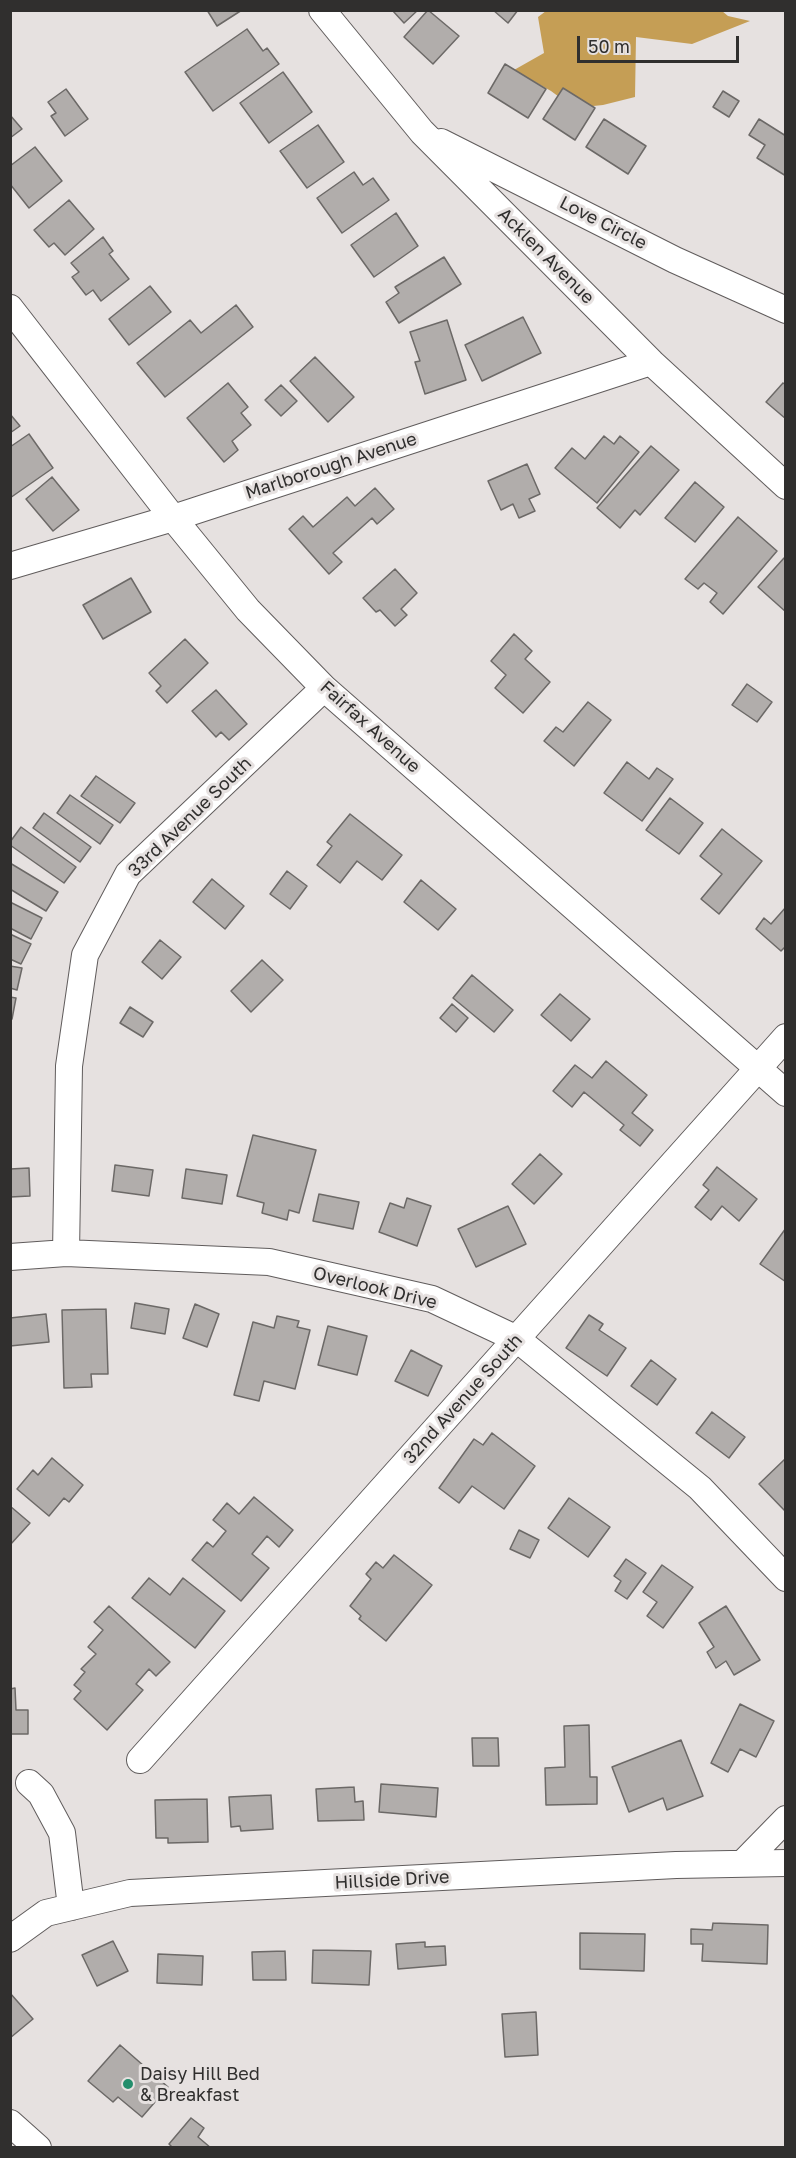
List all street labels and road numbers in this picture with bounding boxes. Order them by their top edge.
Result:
street label: Love Circle [556,192,650,254]
street label: Acklen Avenue [493,203,599,309]
street label: Marlborough Avenue [243,428,419,504]
street label: Fairfax Avenue [316,676,424,778]
street label: 33rd Avenue South [124,753,256,881]
street label: Overlook Drive [311,1262,439,1314]
street label: 32nd Avenue South [399,1330,527,1468]
street label: Hillside Drive [334,1866,450,1894]

